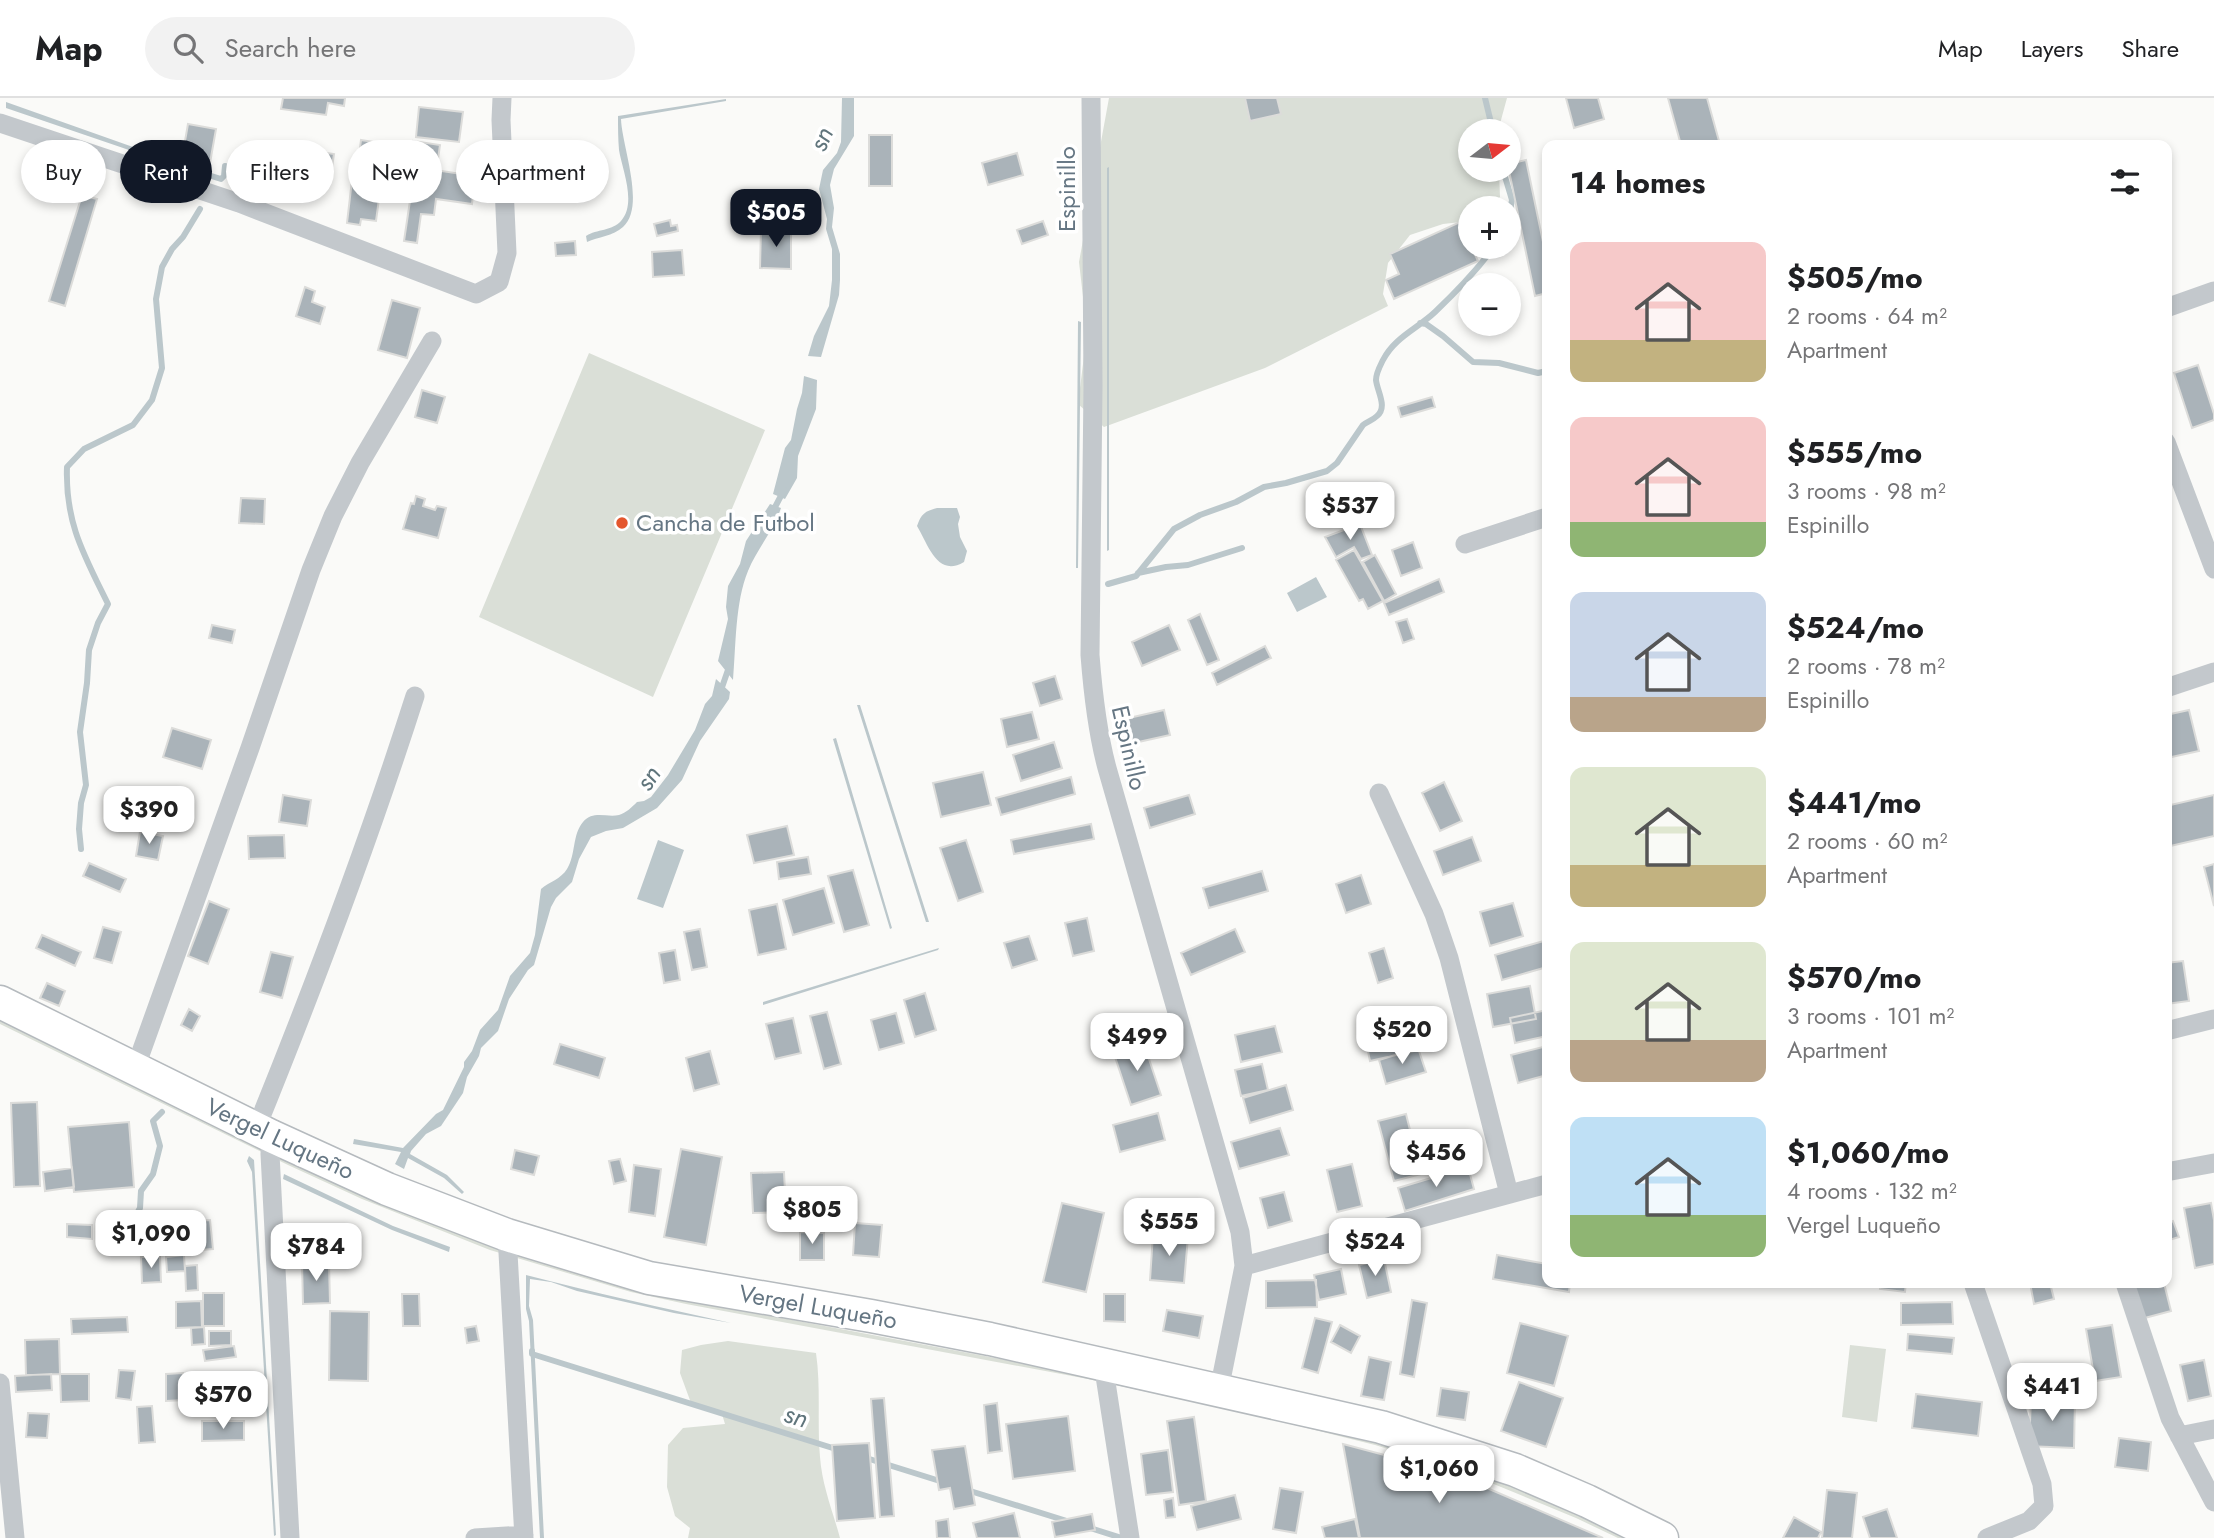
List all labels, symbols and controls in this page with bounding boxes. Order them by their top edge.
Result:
search box [145,17,635,80]
text: Map [35,25,103,72]
icon: search [169,29,207,67]
text: Search here [225,29,356,67]
text: Map [1938,31,1983,66]
text: Layers [2021,31,2083,66]
text: Share [2121,31,2179,66]
north arrow [1458,119,1521,182]
map controls [1458,119,1521,336]
water label: sn [799,121,843,157]
chip: Buy [21,140,106,203]
chip: Rent [120,140,212,203]
chip: Filters [226,140,334,203]
chip: New [348,140,442,203]
chip: Apartment [456,140,609,203]
street label: Espinillo [1049,146,1084,232]
text: 14 homes [1570,161,1705,204]
icon: filters [2106,163,2144,201]
pin: $505 [735,190,817,249]
text: $505 [746,195,806,229]
button: + [1458,196,1521,259]
text: $505/mo [1787,256,1923,299]
icon: home [1626,270,1710,354]
button: − [1458,273,1521,336]
text: 2 rooms · 64 m² [1787,299,1947,333]
text: Apartment [1787,333,1887,367]
text: $555/mo [1787,431,1922,474]
icon: home [1626,445,1710,529]
text: 3 rooms · 98 m² [1787,474,1946,508]
pin: $537 [1309,482,1391,542]
text: $537 [1322,488,1378,522]
place label: Cancha de Futbol [636,505,815,540]
text: Espinillo [1787,508,1869,542]
marker: Cancha de Futbol [614,515,630,531]
text: $524/mo [1787,606,1924,649]
icon: home [1626,620,1710,704]
text: 2 rooms · 78 m² [1787,649,1945,683]
text: Espinillo [1787,683,1869,717]
street label: Espinillo [1103,702,1156,794]
water label: sn [626,758,670,798]
text: $441/mo [1787,781,1921,824]
pin: $390 [108,786,190,846]
text: $390 [119,792,179,826]
icon: home [1626,795,1710,879]
text: 2 rooms · 60 m² [1787,824,1947,858]
text: Apartment [1787,858,1887,892]
text: $570/mo [1787,956,1921,999]
icon: home [1626,970,1710,1054]
text: 3 rooms · 101 m² [1787,999,1954,1033]
pin: $520 [1361,1006,1443,1066]
text: $520 [1372,1012,1432,1046]
pin: $499 [1096,1014,1178,1073]
text: $499 [1106,1019,1168,1053]
text: Apartment [1787,1033,1887,1067]
street label: Vergel Luqueño [200,1089,360,1188]
pin: $456 [1395,1130,1477,1189]
text: $1,060/mo [1787,1131,1949,1174]
text: $456 [1406,1135,1466,1169]
icon: home [1626,1145,1710,1229]
text: 4 rooms · 132 m² [1787,1174,1957,1208]
pin: $805 [771,1186,853,1246]
text: $805 [783,1192,841,1226]
pin: $555 [1128,1198,1210,1258]
text: $555 [1140,1204,1198,1238]
text: Vergel Luqueño [1787,1208,1941,1242]
pin: $1,090 [94,1210,208,1270]
text: $1,090 [111,1216,191,1250]
pin: $524 [1334,1218,1416,1278]
pin: $784 [275,1224,357,1283]
text: $524 [1345,1224,1405,1258]
text: $784 [287,1229,345,1263]
street label: Vergel Luqueño [736,1275,900,1338]
pin: $441 [2011,1364,2093,1423]
text: $441 [2023,1369,2081,1403]
pin: $570 [182,1372,264,1431]
text: $570 [194,1377,252,1411]
water label: sn [779,1394,813,1438]
pin: $1,060 [1382,1446,1496,1505]
text: $1,060 [1399,1451,1479,1485]

